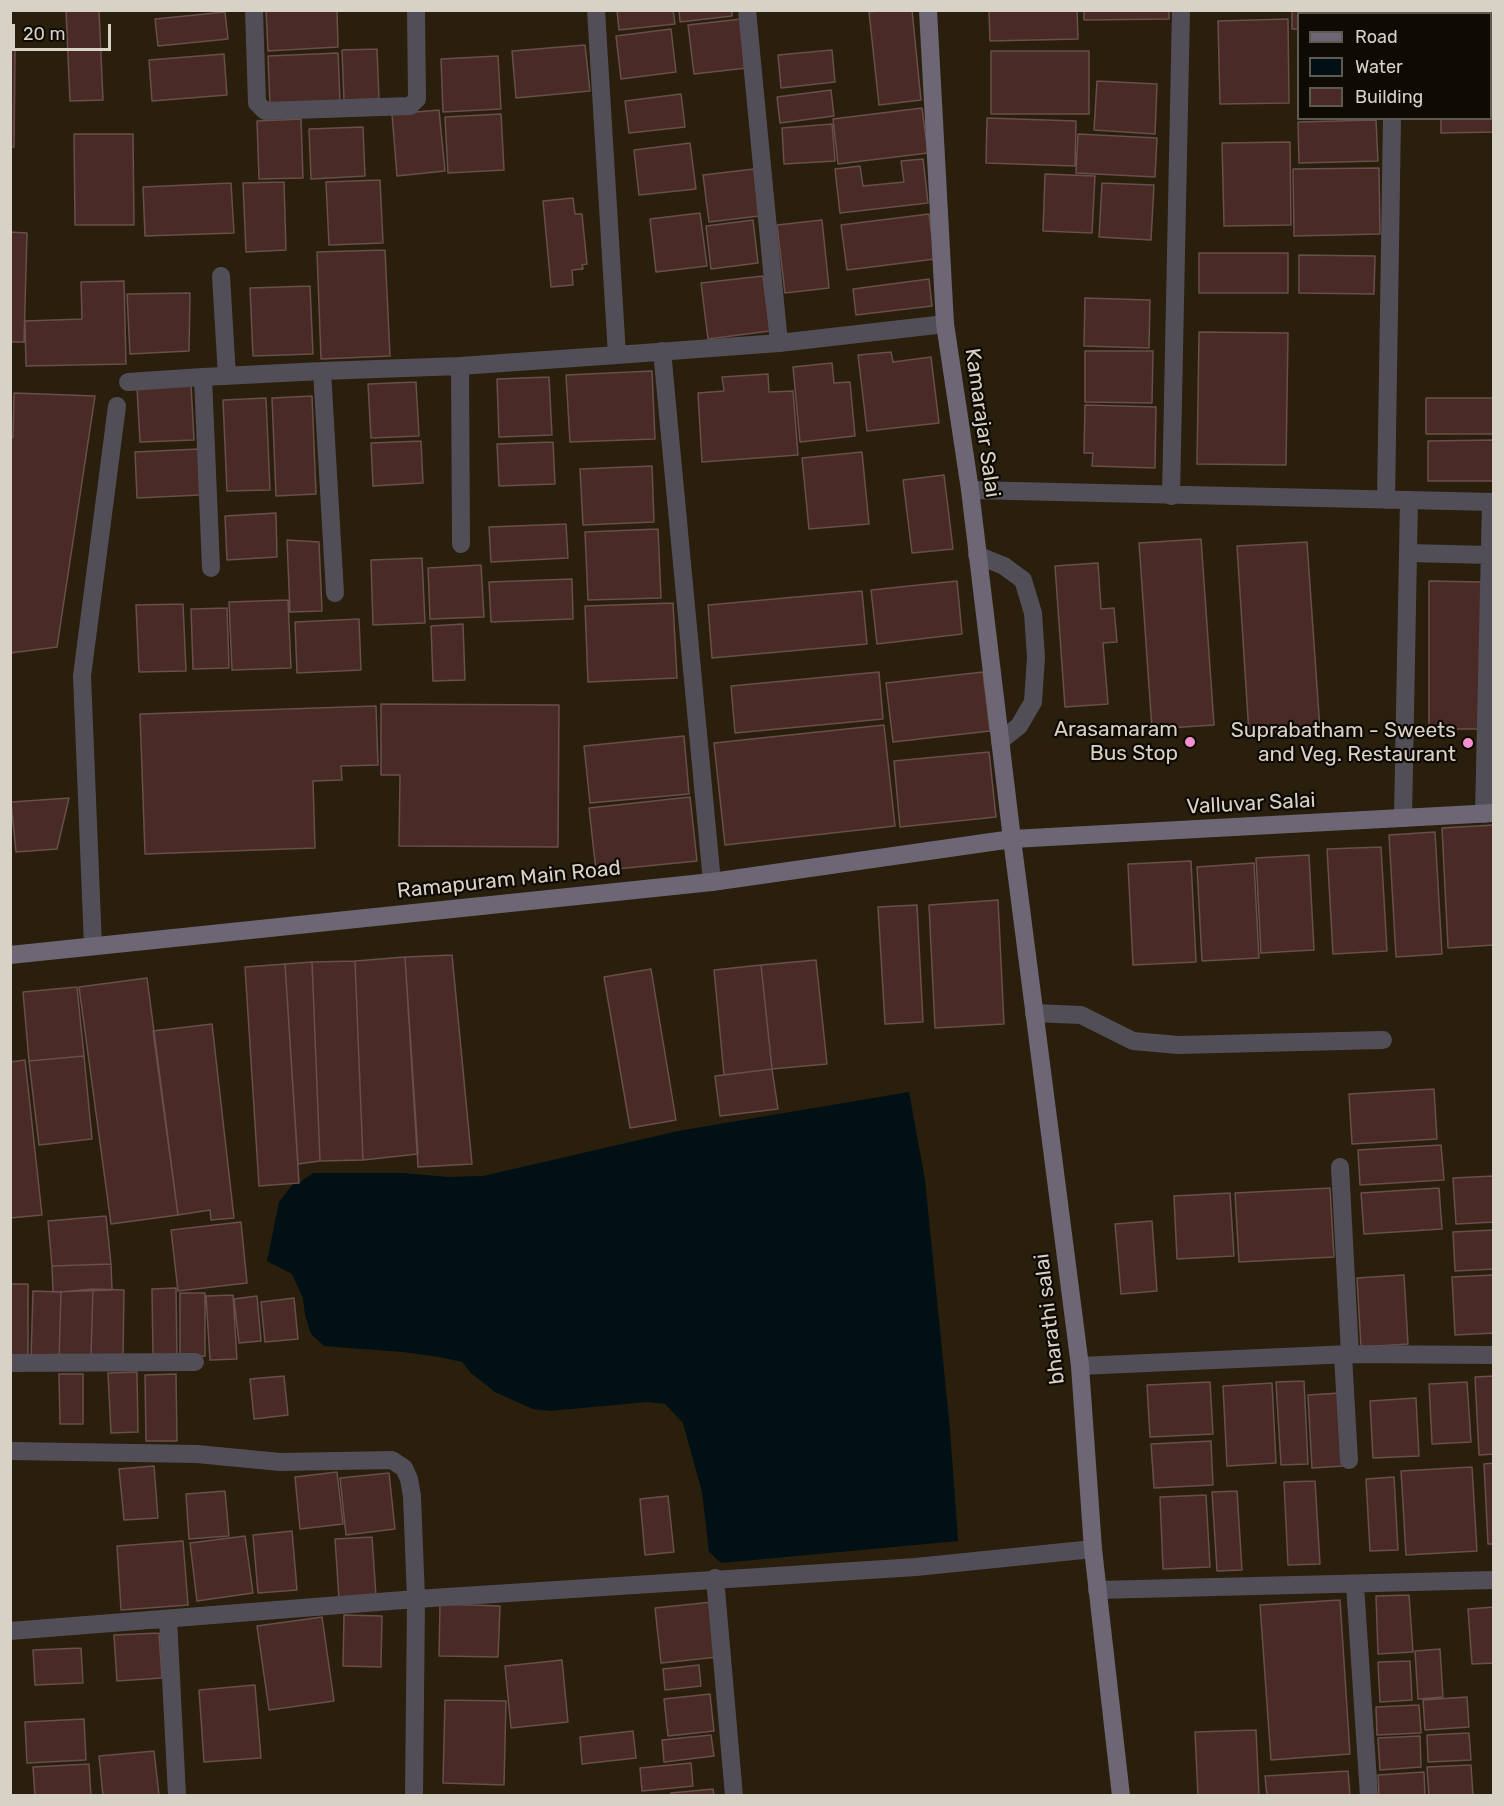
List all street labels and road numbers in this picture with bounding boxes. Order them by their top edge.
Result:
street label: Kamarajar Salai [959,347,1005,499]
street label: Valluvar Salai [1186,788,1316,820]
street label: Ramapuram Main Road [396,856,622,904]
street label: bharathi salai [1029,1252,1071,1386]

